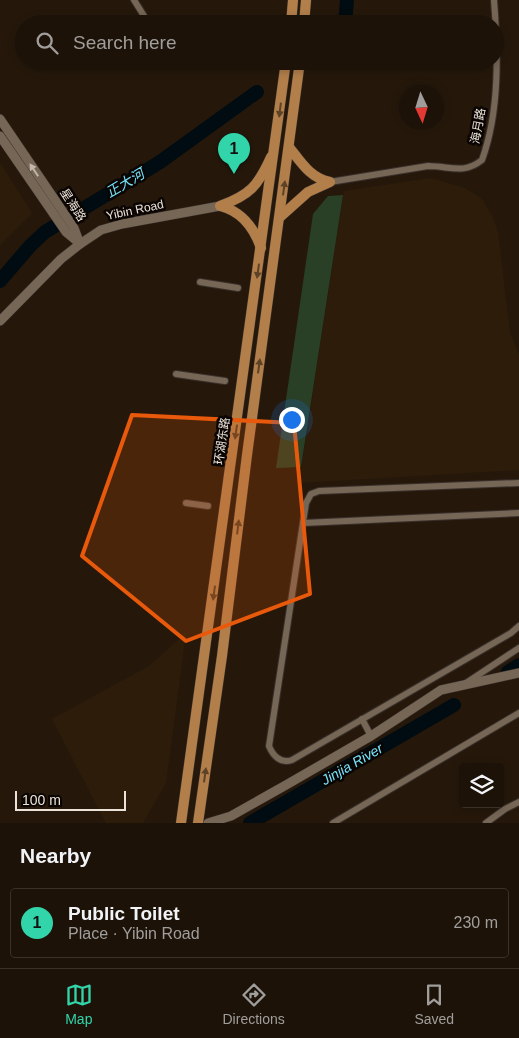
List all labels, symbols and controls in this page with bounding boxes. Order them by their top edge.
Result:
search box [15,15,504,70]
icon: search [33,29,61,57]
text: Search here [73,32,177,53]
north arrow [399,85,444,130]
one-way arrow [276,102,284,118]
street label: 海月路 [468,107,488,145]
pin: 1 [218,133,250,174]
one-way arrow [30,163,39,177]
water label: 正大河 [103,164,150,201]
one-way arrow [280,179,288,195]
street label: 星海路 [57,186,89,224]
street label: Yibin Road [105,197,165,223]
one-way arrow [254,263,262,279]
one-way arrow [255,357,263,373]
your location [279,407,305,433]
street label: 环湖东路 [212,416,232,466]
one-way arrow [232,424,240,440]
one-way arrow [234,519,242,535]
one-way arrow [209,585,217,601]
water label: Jinjia River [317,739,387,789]
map controls [459,763,504,808]
button: layers [459,763,504,808]
one-way arrow [201,766,209,782]
scale bar [15,788,126,811]
text: 100 m [22,792,61,808]
text: Nearby [20,844,91,867]
text: Public Toilet [68,903,180,924]
text: 1 [33,914,41,931]
text: 230 m [454,914,498,931]
text: Place · Yibin Road [68,925,200,942]
tab: Map [65,981,93,1027]
tab: Directions [223,981,285,1027]
tab: Saved [414,981,454,1027]

